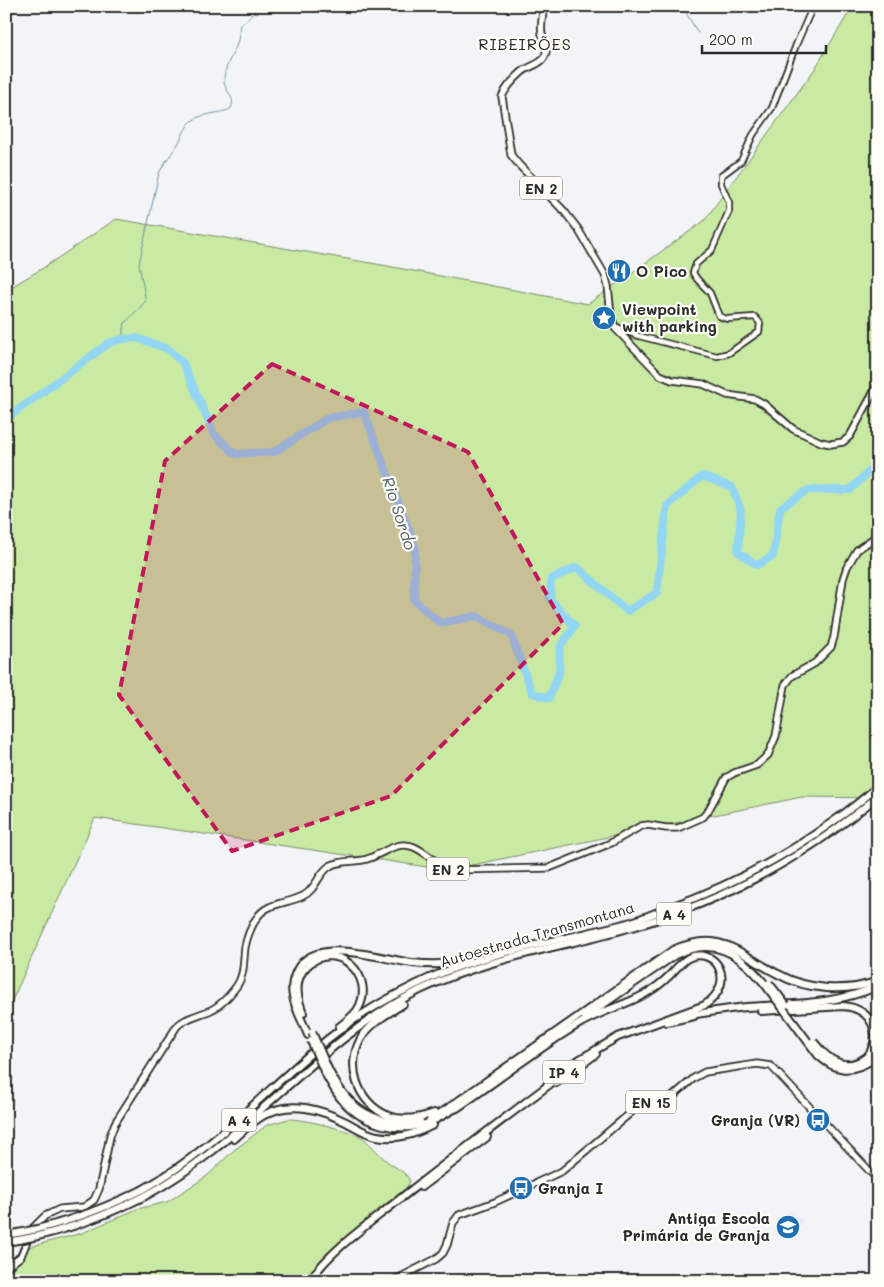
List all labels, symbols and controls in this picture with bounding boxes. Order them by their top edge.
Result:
scale bar [702,22,825,54]
text: 200 m [709,29,753,49]
district label: RIBEIRÕES [478,33,572,54]
road number: EN 2 [520,177,562,200]
restaurant icon: O Pico [606,258,632,284]
place label: O Pico [636,261,687,281]
place label: Viewpoint with parking [622,299,717,336]
place icon: Viewpoint with parking [591,305,617,331]
water label: Rio Sordo [378,474,422,553]
road number: EN 2 [427,858,469,881]
street label: Autoestrada Transmontana [437,897,637,971]
road number: A 4 [656,902,692,926]
road number: IP 4 [543,1060,585,1084]
road number: EN 15 [626,1090,676,1114]
bus stop icon: Granja (VR) [805,1107,831,1133]
road number: A 4 [222,1108,256,1132]
place label: Granja (VR) [711,1110,800,1130]
bus stop icon: Granja I [508,1175,534,1201]
place label: Granja I [538,1178,603,1198]
place label: Antiga Escola Primária de Granja [622,1208,770,1245]
school or university icon: Antiga Escola Primária de Granja [775,1214,801,1240]

